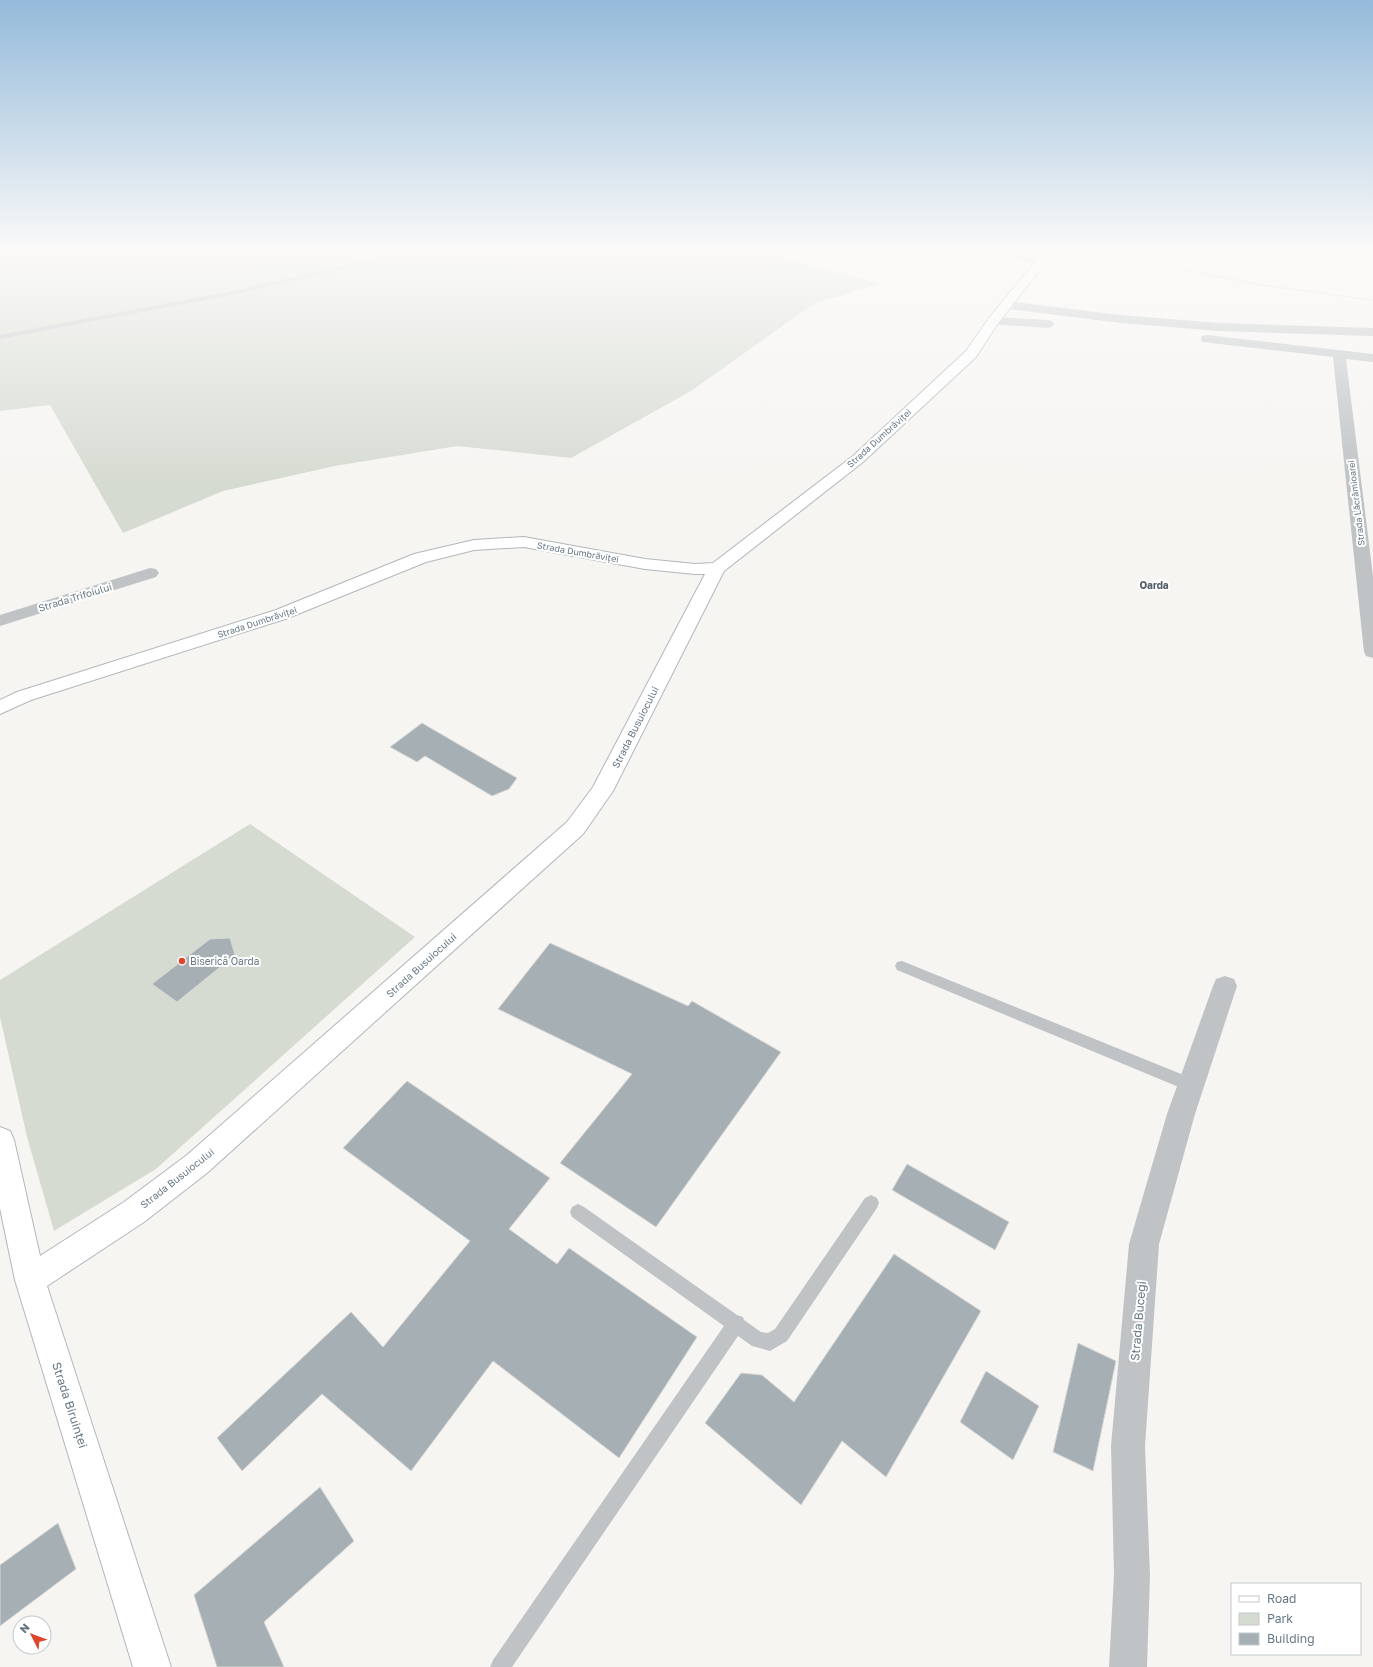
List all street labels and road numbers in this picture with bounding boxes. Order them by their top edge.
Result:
street label: Strada Dumbrăviței [845,406,913,470]
street label: Strada Lăcrămioarei [1345,460,1367,546]
street label: Strada Dumbrăviței [536,539,620,565]
street label: Strada Trifoiului [37,580,113,614]
street label: Strada Dumbrăviței [216,604,298,640]
street label: Strada Busuiocului [609,684,661,770]
street label: Strada Busuiocului [383,930,459,1000]
street label: Strada Busuiocului [138,1146,216,1210]
street label: Strada Bucegi [1127,1280,1149,1362]
street label: Strada Biruinței [49,1360,91,1450]

